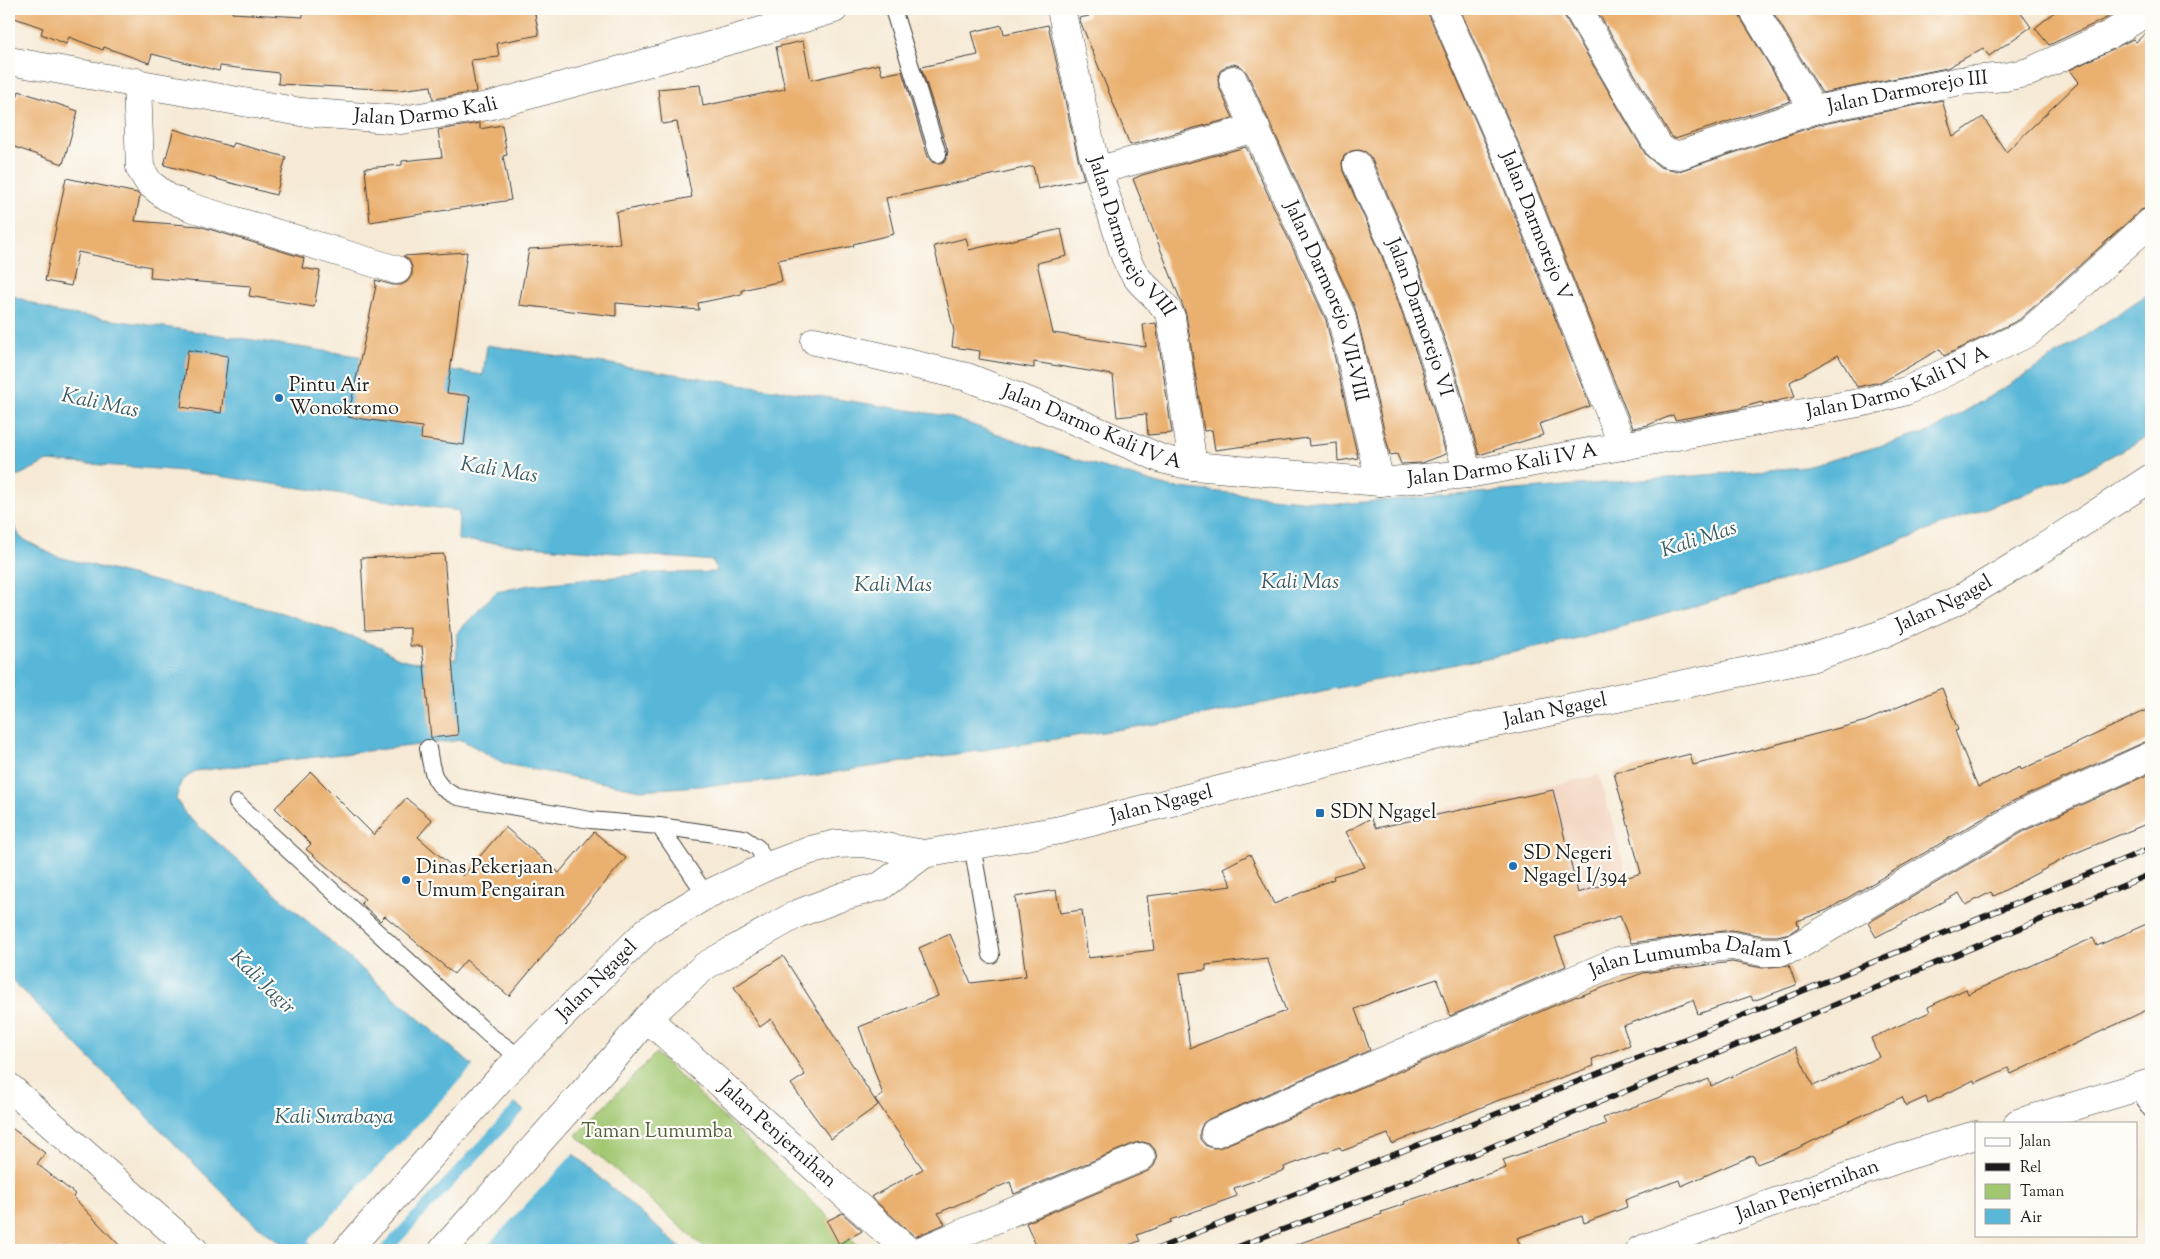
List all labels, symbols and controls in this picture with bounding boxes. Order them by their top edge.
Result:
street label: Jalan Darmorejo III [1824,64,1989,122]
street label: Jalan Darmo Kali [352,89,501,135]
street label: Jalan Darmorejo V [1492,145,1578,305]
street label: Jalan Darmorejo VIII [1080,152,1183,323]
street label: Jalan Darmorejo VII-VIII [1276,195,1375,405]
street label: Jalan Darmorejo VI [1378,233,1460,400]
street label: Jalan Darmo Kali IV A [1803,339,1994,427]
place label: Pintu Air Wonokromo [289,372,399,424]
street label: Jalan Darmo Kali IV A [997,377,1184,477]
water label: Kali Mas [59,381,141,427]
marker: Pintu Air Wonokromo [273,392,285,404]
street label: Jalan Darmo Kali IV A [1405,436,1600,494]
water label: Kali Mas [458,450,540,492]
water label: Kali Mas [1657,514,1741,566]
water label: Kali Mas [1261,568,1339,598]
street label: Jalan Ngagel [1890,568,1999,641]
water label: Kali Mas [854,571,932,601]
street label: Jalan Ngagel [1500,686,1610,736]
street label: Jalan Ngagel [1106,778,1216,832]
place label: SDN Ngagel [1330,799,1437,828]
marker: SDN Ngagel [1314,807,1326,819]
place label: SD Negeri Ngagel I/394 [1523,840,1627,892]
place label: Dinas Pekerjaan Umum Pengairan [416,854,566,906]
marker: SD Negeri Ngagel I/394 [1507,860,1519,872]
marker: Dinas Pekerjaan Umum Pengairan [400,874,412,886]
street label: Jalan Lumumba Dalam I [1584,930,1796,986]
street label: Jalan Ngagel [549,933,645,1029]
water label: Kali Jagir [222,944,302,1022]
street label: Jalan Penjernihan [711,1073,843,1195]
water label: Kali Surabaya [274,1103,394,1133]
park label: Taman Lumumba [581,1118,733,1147]
legend [1975,1122,2138,1236]
text: Jalan [2019,1132,2051,1153]
street label: Jalan Penjernihan [1731,1152,1884,1230]
text: Rel [2020,1158,2041,1179]
text: Taman [2020,1182,2064,1203]
text: Air [2020,1208,2042,1229]

